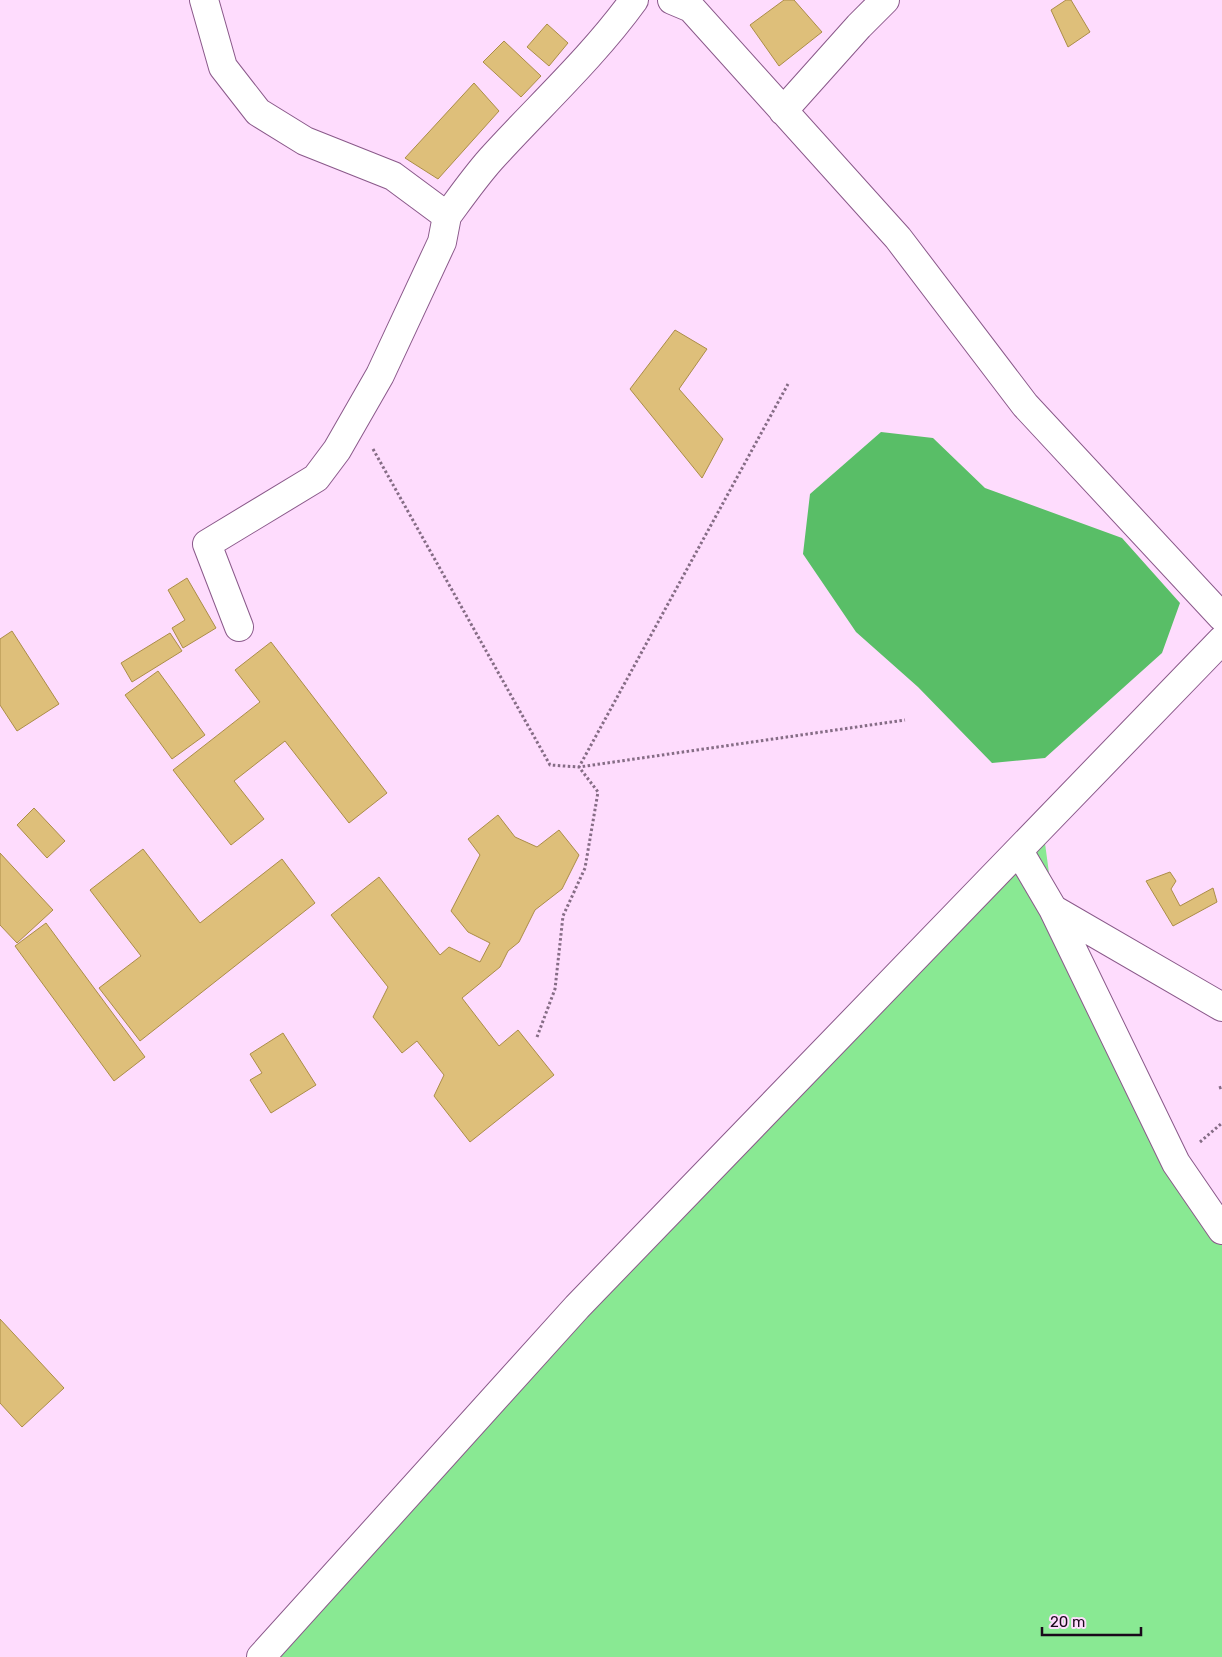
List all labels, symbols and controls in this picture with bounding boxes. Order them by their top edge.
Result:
scale bar [1042,1604,1141,1636]
text: 20 m [1050,1613,1085,1631]

